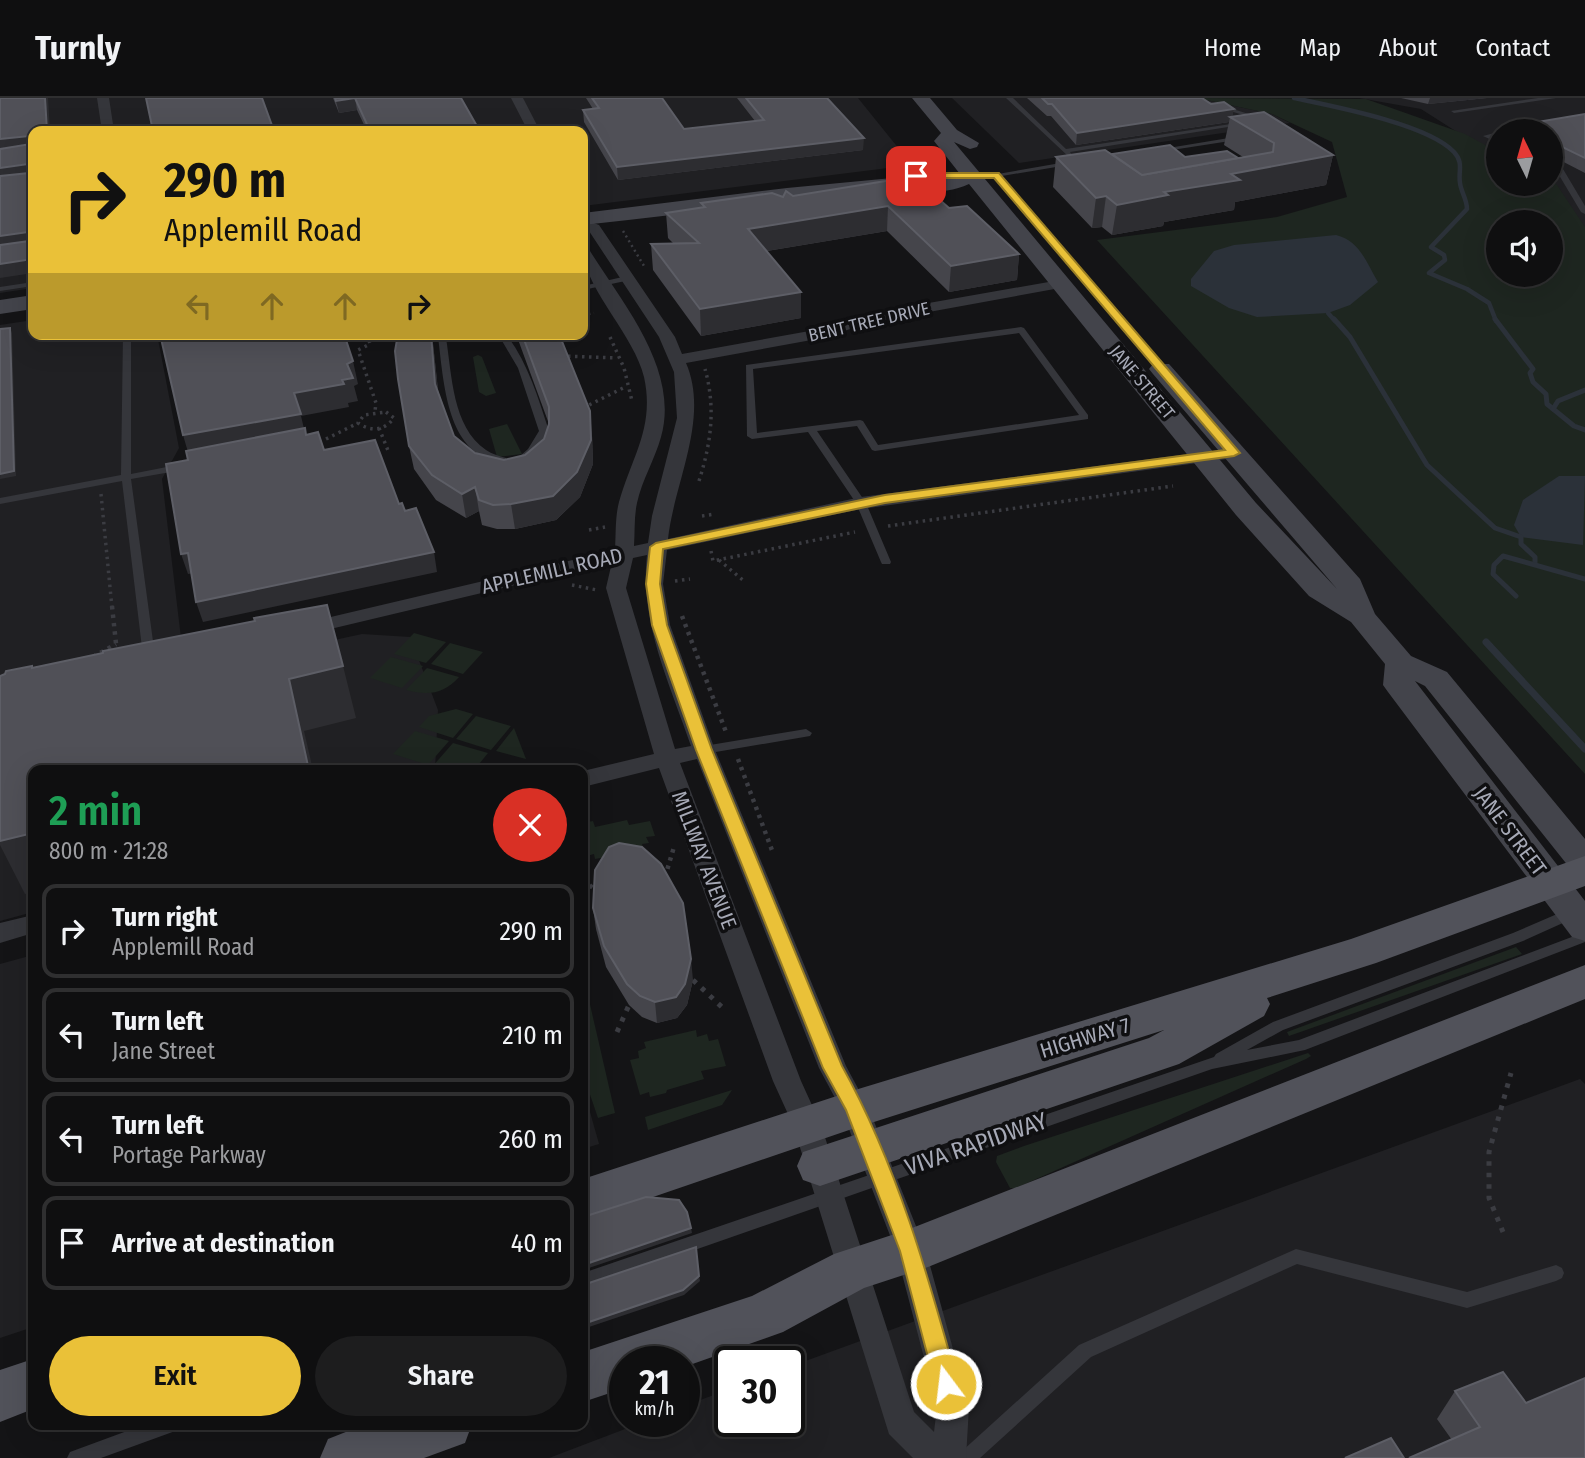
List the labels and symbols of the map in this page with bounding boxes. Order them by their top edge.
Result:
north arrow [1486,119,1563,196]
pin [886,146,946,206]
street label: BENT TREE DRIVE [806,297,932,347]
street label: JANE STREET [1105,341,1180,424]
street label: APPLEMILL ROAD [479,542,625,600]
street label: JANE STREET [1468,781,1552,881]
street label: MILLWAY AVENUE [666,787,742,933]
street label: HIGHWAY 7 [1037,1012,1133,1064]
street label: VIVA RAPIDWAY [901,1107,1051,1181]
speed limit sign: 30 [714,1346,805,1437]
position arrow [909,1347,983,1421]

